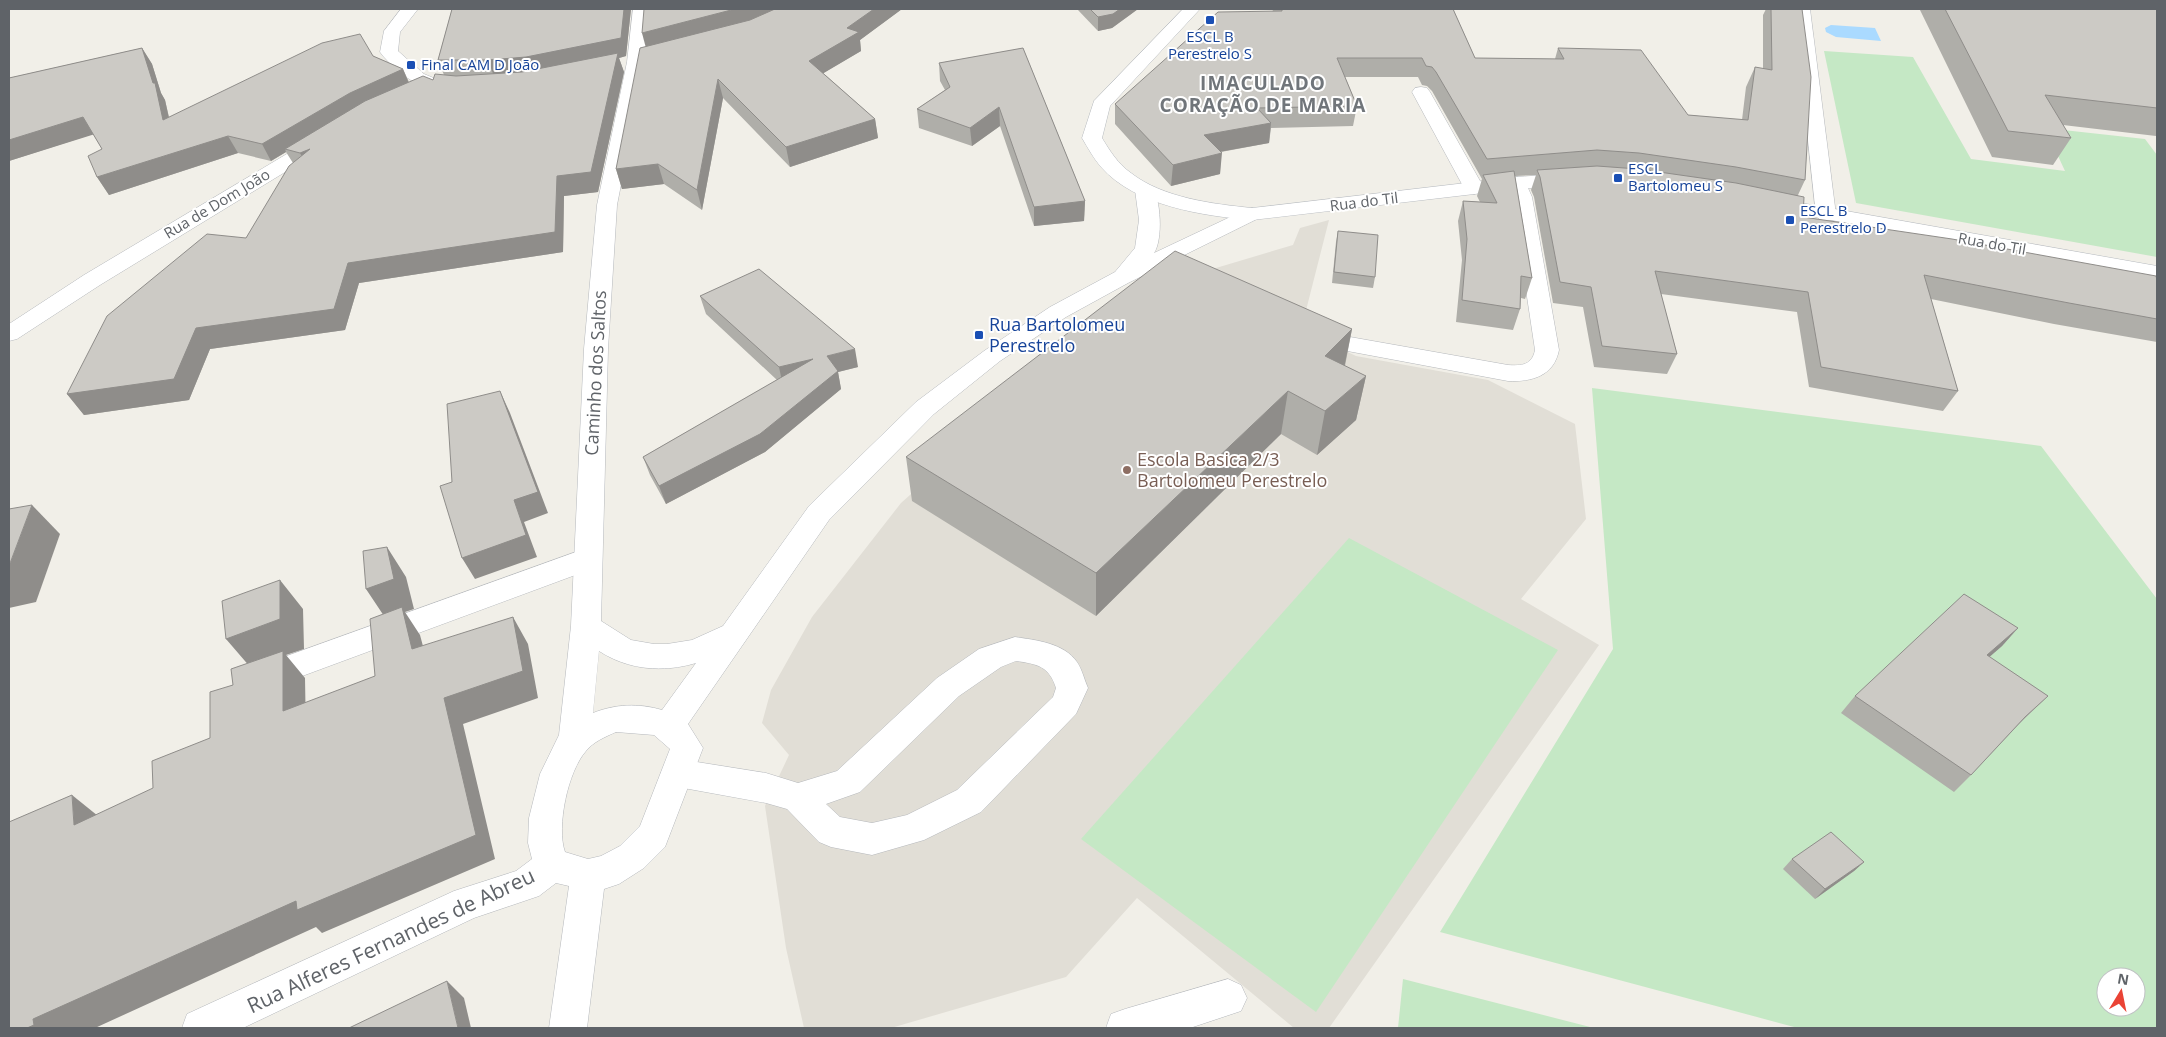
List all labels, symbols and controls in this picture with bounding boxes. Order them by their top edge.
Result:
marker: ESCL B Perestrelo S [1204,14,1216,26]
place label: ESCL B Perestrelo S [1168,26,1252,63]
place label: Final CAM D João [421,54,539,74]
marker: Final CAM D João [405,59,417,71]
district label: IMACULADO CORAÇÃO DE MARIA [1160,70,1366,118]
place label: ESCL Bartolomeu S [1628,158,1723,195]
street label: Rua de Dom João [160,164,273,243]
marker: ESCL Bartolomeu S [1612,172,1624,184]
street label: Rua do Til [1329,187,1399,215]
place label: ESCL B Perestrelo D [1800,200,1887,237]
marker: ESCL B Perestrelo D [1784,214,1796,226]
street label: Rua do Til [1957,227,2028,259]
street label: Caminho dos Saltos [579,290,611,456]
place label: Rua Bartolomeu Perestrelo [989,312,1125,357]
marker: Rua Bartolomeu Perestrelo [973,329,985,341]
place label: Escola Basica 2/3 Bartolomeu Perestrelo [1137,447,1327,492]
marker: Escola Basica 2/3 Bartolomeu Perestrelo [1121,464,1133,476]
street label: Rua Alferes Fernandes de Abreu [242,861,539,1019]
north arrow [2096,967,2146,1017]
text: N [2116,968,2131,989]

